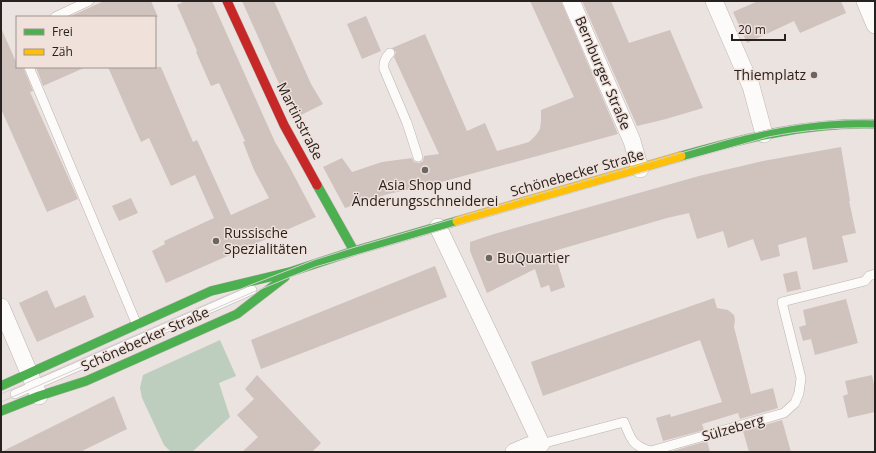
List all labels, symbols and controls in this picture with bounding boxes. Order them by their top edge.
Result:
street label: Bernburger Straße [571,13,636,133]
legend [16,16,156,68]
scale bar [732,16,785,42]
text: 20 m [738,21,766,38]
text: Frei [52,23,73,40]
text: Zäh [52,43,73,60]
place label: Thiemplatz [734,65,806,84]
marker: Thiemplatz [809,70,819,80]
street label: Martinstraße [273,79,328,163]
street label: Schönebecker Straße [508,144,646,201]
marker: Asia Shop und Änderungsschneiderei [420,165,430,175]
place label: Asia Shop und Änderungsschneiderei [352,175,498,210]
place label: Russische Spezialitäten [224,223,307,258]
marker: Russische Spezialitäten [211,236,221,246]
place label: BuQuartier [497,248,570,267]
marker: BuQuartier [484,253,494,263]
street label: Schönebecker Straße [78,302,212,375]
street label: Sülzeberg [699,409,767,445]

